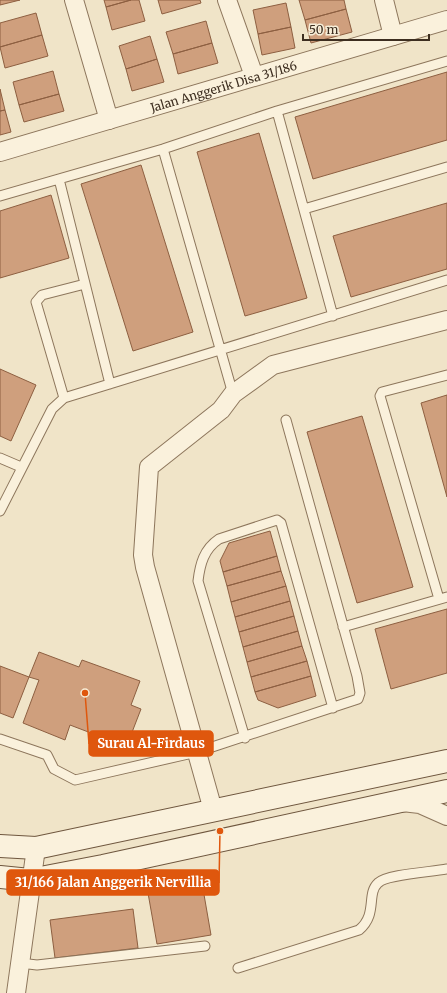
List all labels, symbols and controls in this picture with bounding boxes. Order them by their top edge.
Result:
scale bar [303,16,429,42]
text: 50 m [309,22,338,37]
street label: Jalan Anggerik Disa 31/186 [147,57,299,115]
callout: Surau Al-Firdaus [89,731,213,756]
text: Surau Al-Firdaus [97,735,205,752]
callout: 31/166 Jalan Anggerik Nervillia [7,870,219,895]
text: 31/166 Jalan Anggerik Nervillia [15,874,211,891]

